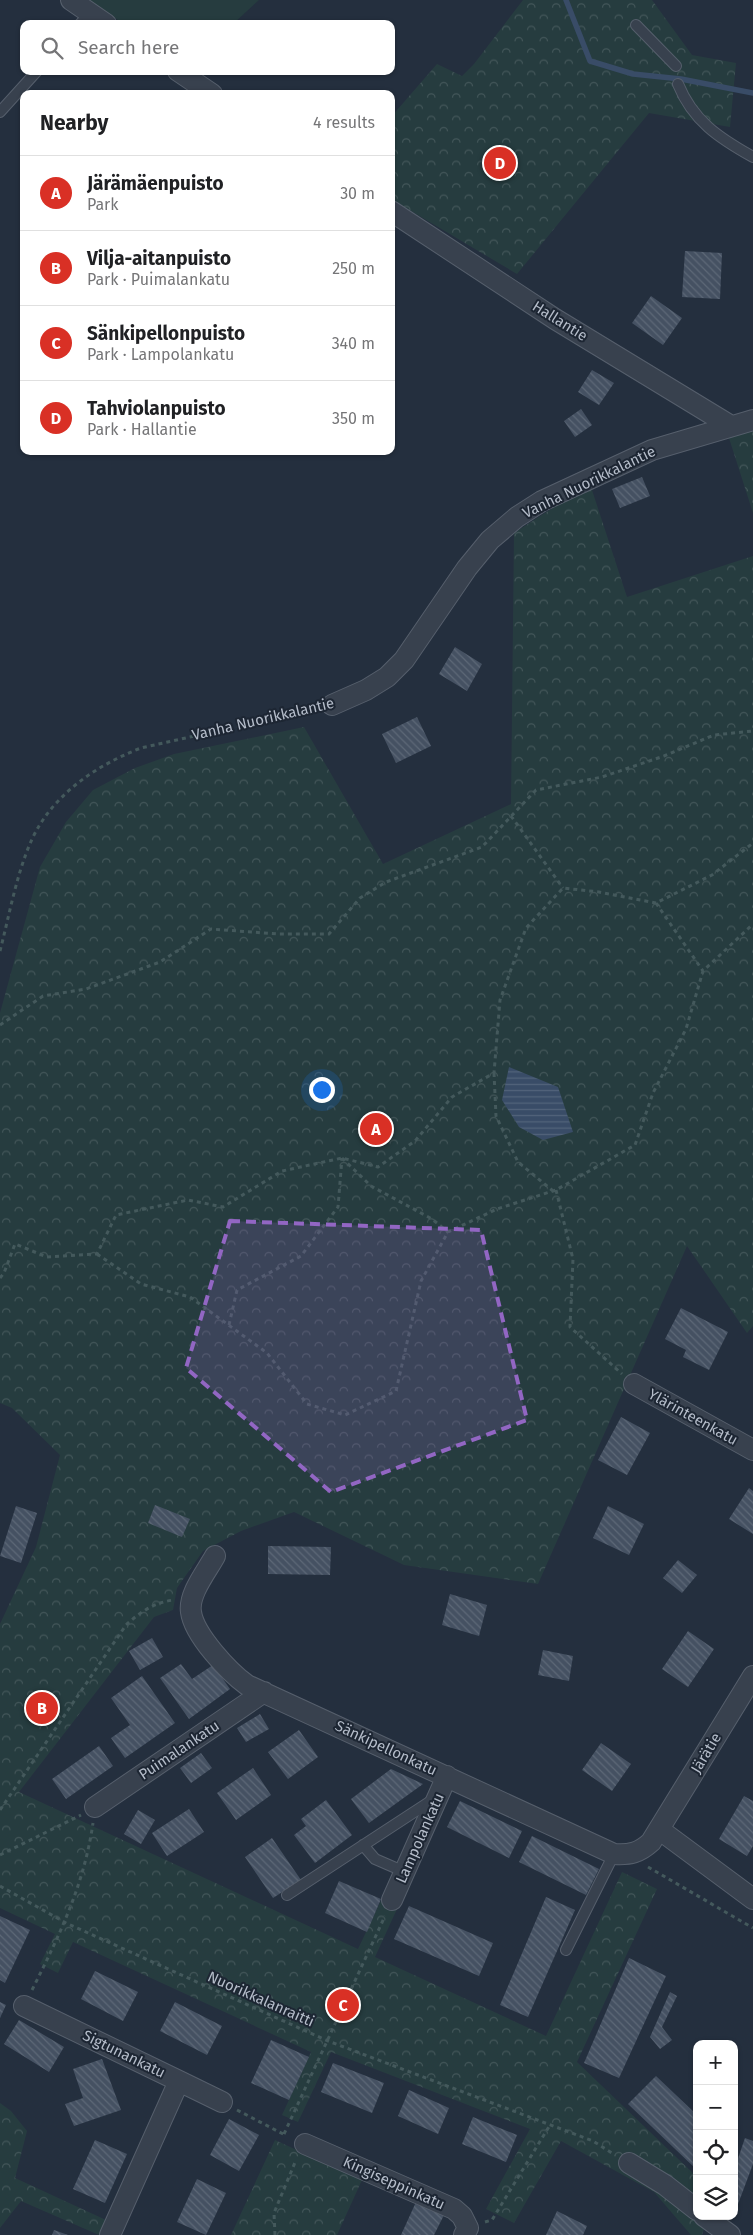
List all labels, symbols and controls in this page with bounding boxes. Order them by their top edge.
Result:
search box [20,20,395,75]
icon: search [38,34,66,62]
text: Search here [78,36,179,59]
text: Nearby [40,110,108,136]
text: 4 results [313,113,375,132]
pin: D [484,144,516,182]
text: Järämäenpuisto [87,172,224,195]
text: A [51,184,61,203]
text: 30 m [340,184,375,203]
text: Park [87,195,119,214]
text: Vilja-aitanpuisto [87,247,231,270]
text: B [51,259,61,278]
text: 250 m [332,259,375,278]
text: Park · Puimalankatu [87,270,230,289]
street label: Hallantie [529,297,591,345]
text: Sänkipellonpuisto [87,322,245,345]
text: C [51,334,61,353]
text: 340 m [332,334,375,353]
text: Park · Lampolankatu [87,345,234,364]
text: Tahviolanpuisto [87,397,226,420]
text: D [51,409,61,428]
text: 350 m [332,409,375,428]
text: Park · Hallantie [87,420,197,439]
street label: Vanha Nuorikkalantie [520,442,658,522]
street label: Vanha Nuorikkalantie [190,694,336,744]
your location [309,1077,335,1103]
pin: A [360,1110,392,1148]
street label: Ylärinteenkatu [645,1385,741,1449]
pin: B [26,1689,58,1727]
street label: Puimalankatu [135,1716,223,1784]
street label: Sänkipellonkatu [332,1717,440,1779]
street label: Järätie [687,1730,725,1776]
street label: Lampolankatu [392,1790,448,1886]
street label: Nuorikkalanraitti [205,1967,317,2031]
pin: C [327,1986,359,2024]
street label: Sigtunankatu [80,2026,168,2082]
map controls [693,2040,738,2220]
button: + [693,2040,738,2085]
button: − [693,2085,738,2130]
button: locate [693,2130,738,2175]
street label: Kingiseppinkatu [340,2152,448,2214]
button: layers [693,2175,738,2220]

